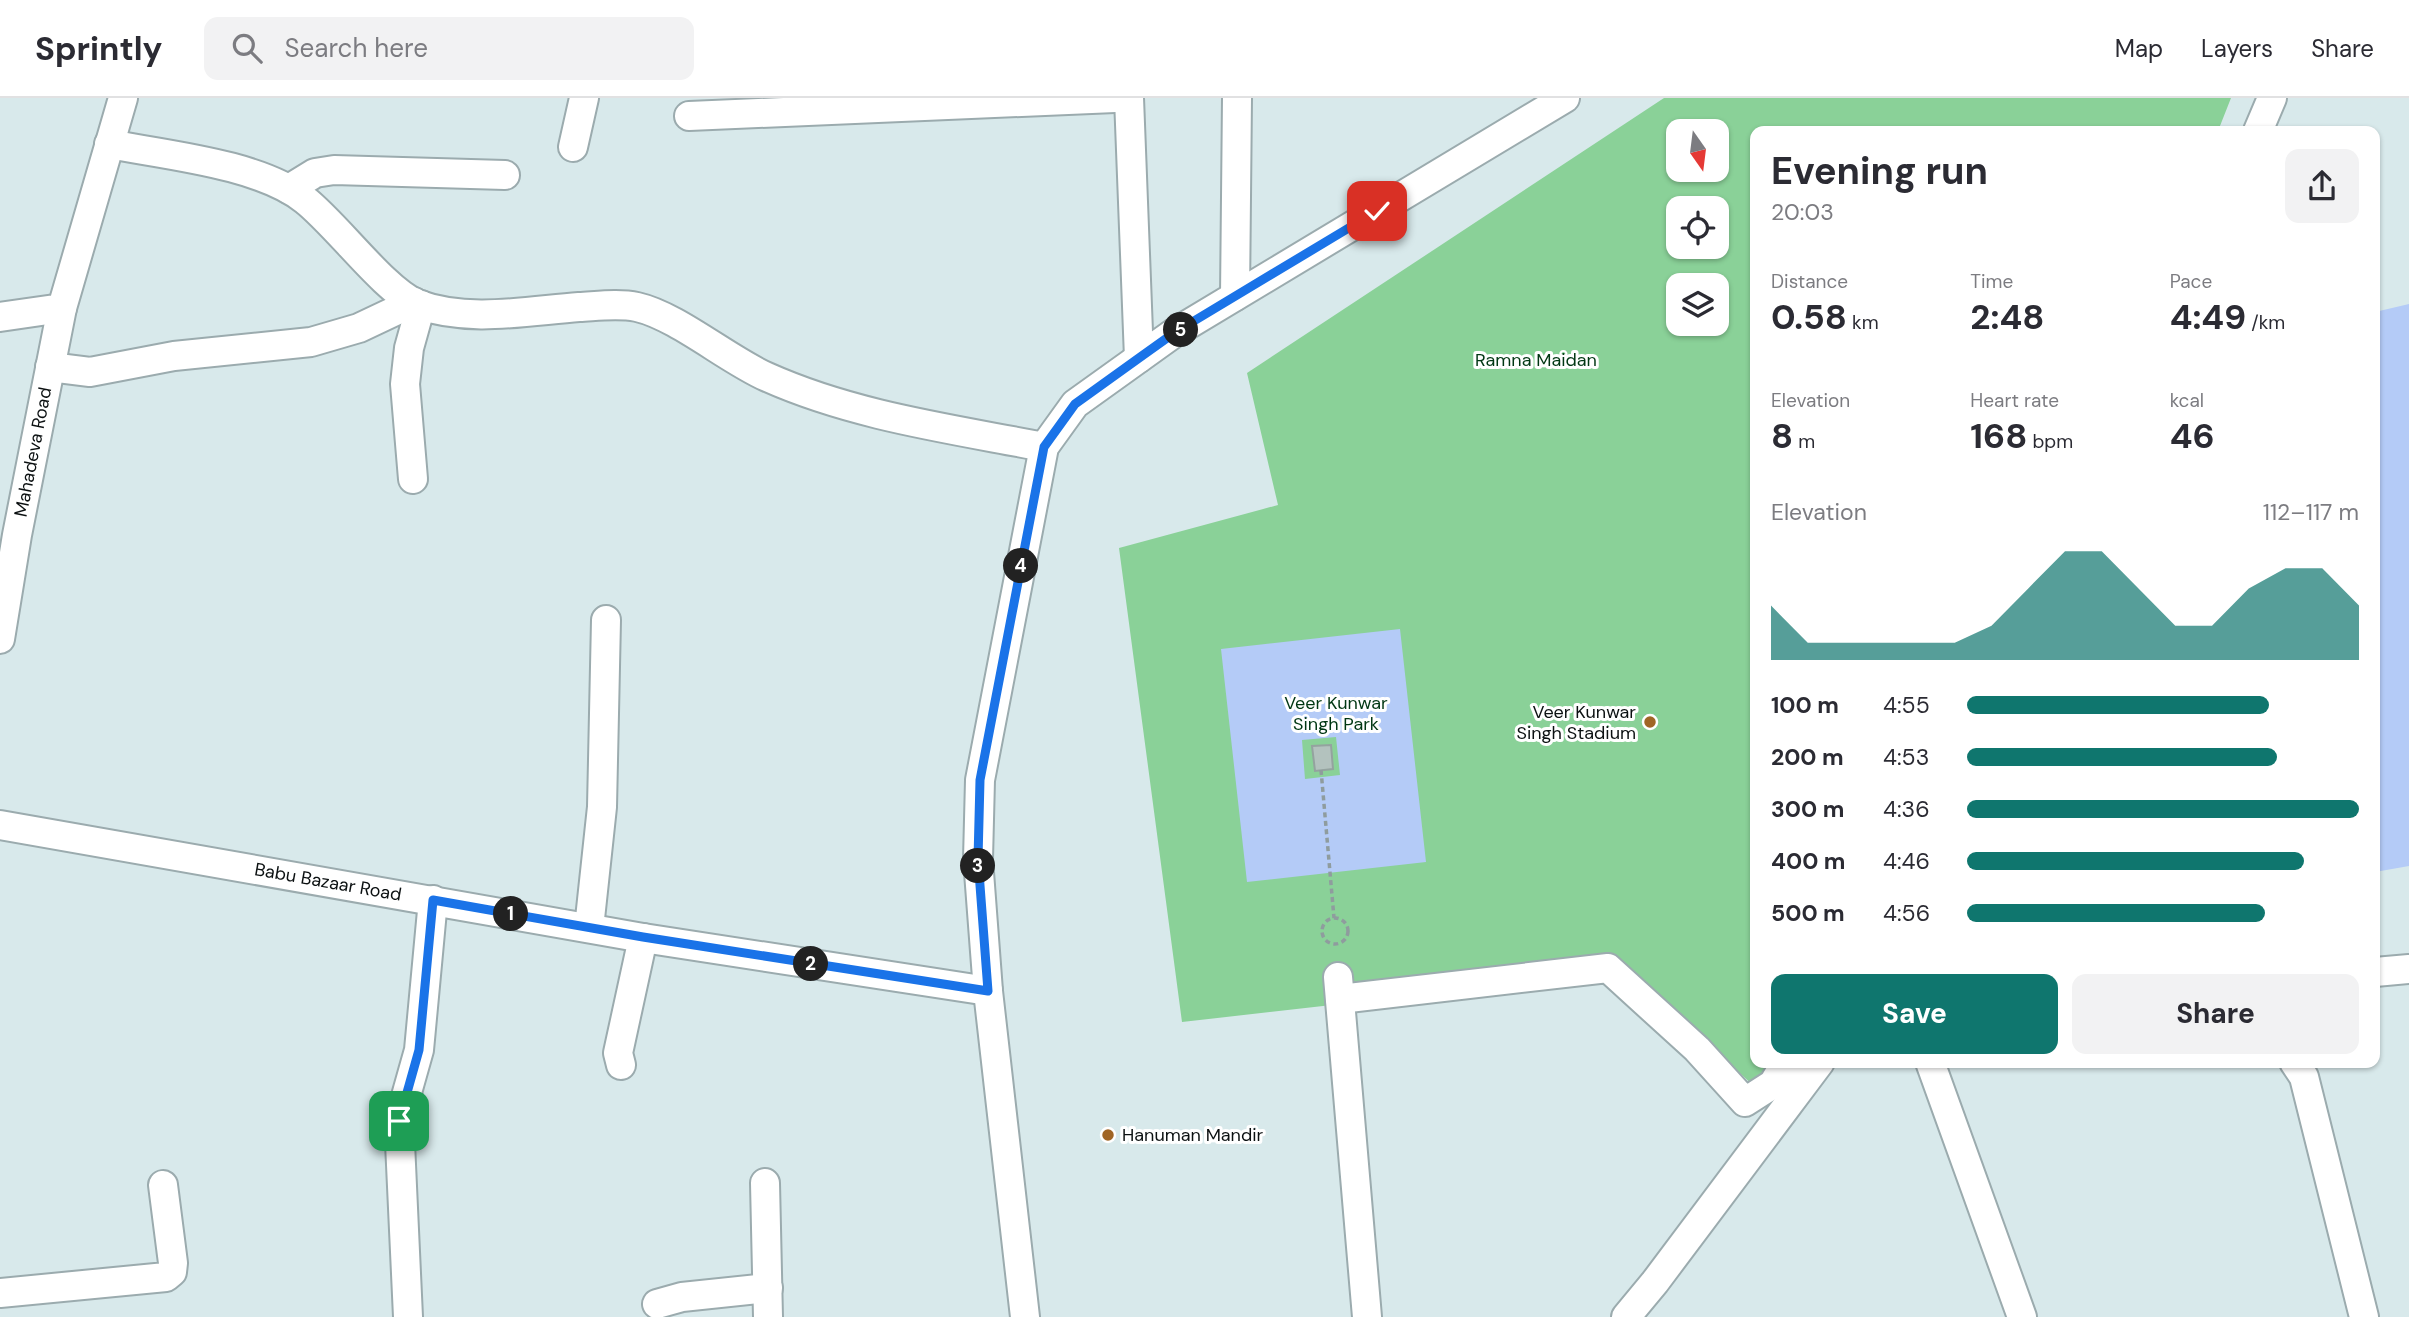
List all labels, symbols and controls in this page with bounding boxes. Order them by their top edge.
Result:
search box [204,17,694,80]
text: Sprintly [35,27,162,70]
icon: search [228,29,266,67]
text: Search here [284,31,428,65]
text: Map [2115,33,2163,64]
text: Layers [2201,33,2273,64]
text: Share [2311,33,2374,64]
north arrow [1666,119,1729,182]
map controls [1666,119,1729,336]
text: Evening run [1771,146,1988,196]
button: share [2285,149,2359,223]
pin [1347,181,1407,241]
icon: check [1358,192,1396,230]
button: locate [1666,196,1729,259]
text: 20:03 [1771,197,1834,227]
text: Distance [1771,269,1848,294]
text: Time [1970,269,2013,294]
text: Pace [2170,269,2212,294]
button: layers [1666,273,1729,336]
text: 0.58 [1771,294,1847,340]
text: 2:48 [1970,294,2044,340]
text: 4:49 [2170,294,2246,340]
text: km [1847,310,1879,335]
text: /km [2246,310,2285,335]
pin: 5 [1164,313,1198,348]
text: 5 [1175,317,1186,342]
park label: Ramna Maidan [1475,348,1597,372]
street label: Mahadeva Road [9,385,57,519]
text: Elevation [1771,388,1850,413]
text: Heart rate [1970,388,2059,413]
text: kcal [2170,388,2204,413]
text: 8 [1771,413,1793,459]
text: 168 [1970,413,2027,459]
text: 46 [2170,413,2215,459]
text: m [1793,429,1815,454]
text: bpm [2027,429,2073,454]
text: Elevation [1771,497,1867,527]
text: 112–117 m [2263,497,2359,527]
pin: 4 [1004,548,1038,584]
text: 4 [1014,553,1027,578]
text: 100 m [1771,690,1839,720]
text: 4:55 [1883,690,1930,720]
park label: Veer Kunwar Singh Park [1284,691,1388,736]
place label: Veer Kunwar Singh Stadium [1516,700,1636,745]
marker: Veer Kunwar Singh Stadium [1642,714,1658,730]
text: 200 m [1771,742,1844,772]
text: 4:53 [1883,742,1929,772]
text: 300 m [1771,794,1844,824]
text: 4:36 [1883,794,1930,824]
text: 400 m [1771,846,1845,876]
text: 4:46 [1883,846,1930,876]
pin: 3 [960,848,996,884]
text: 3 [972,853,983,878]
street label: Babu Bazaar Road [253,857,403,907]
pin: 1 [494,896,528,932]
text: 500 m [1771,898,1845,928]
text: 4:56 [1883,898,1930,928]
text: 1 [507,901,514,926]
pin: 2 [794,946,828,982]
text: 2 [805,951,816,976]
button: Save [1771,974,2058,1054]
button: Share [2072,974,2359,1054]
pin [369,1091,429,1151]
icon: arrive [380,1102,418,1140]
place label: Hanuman Mandir [1122,1123,1264,1147]
marker: Hanuman Mandir [1100,1127,1116,1143]

